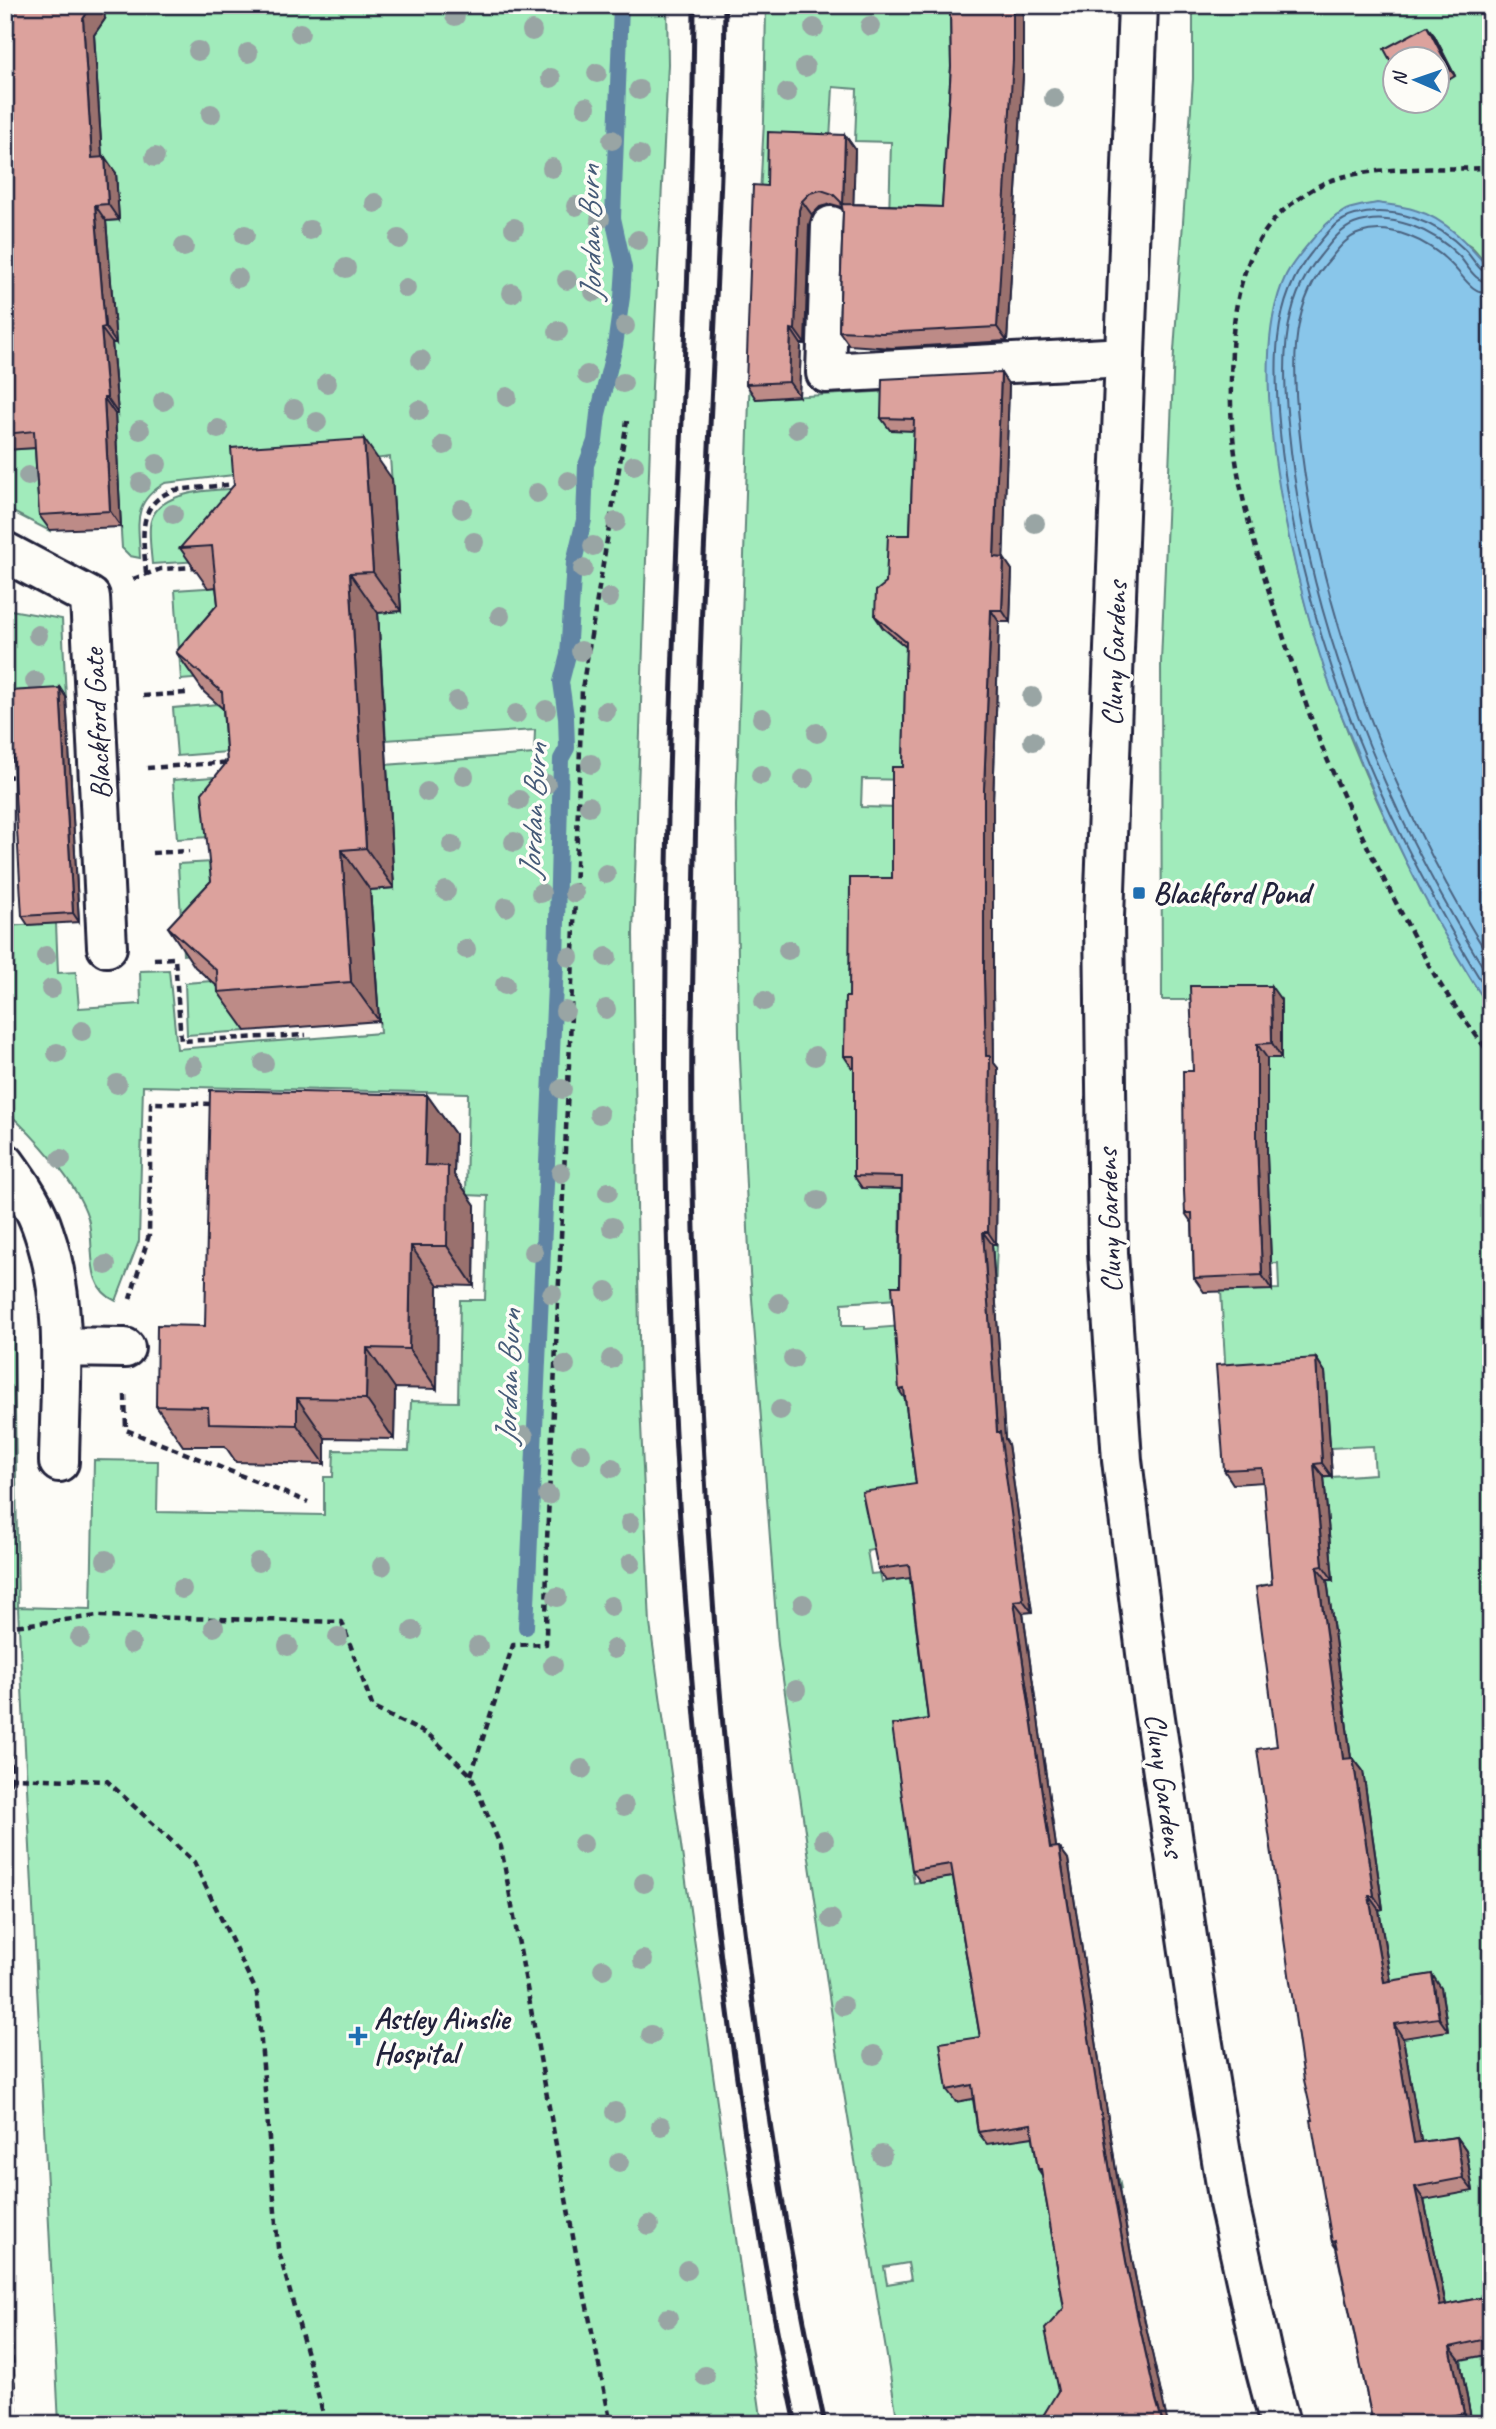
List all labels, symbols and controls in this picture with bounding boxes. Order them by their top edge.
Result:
north arrow [1380,46,1450,116]
text: N [1388,70,1412,86]
water label: Jordan Burn [568,163,612,303]
street label: Cluny Gardens [1092,578,1136,727]
street label: Blackford Gate [74,645,120,801]
water label: Jordan Burn [509,740,557,882]
place label: Blackford Pond [1153,874,1314,912]
marker: Blackford Pond [1131,885,1147,901]
street label: Cluny Gardens [1087,1145,1131,1294]
water label: Jordan Burn [485,1307,531,1448]
street label: Cluny Gardens [1136,1711,1194,1862]
place label: Astley Ainslie Hospital [374,2000,512,2072]
marker: Astley Ainslie Hospital [348,2026,368,2046]

